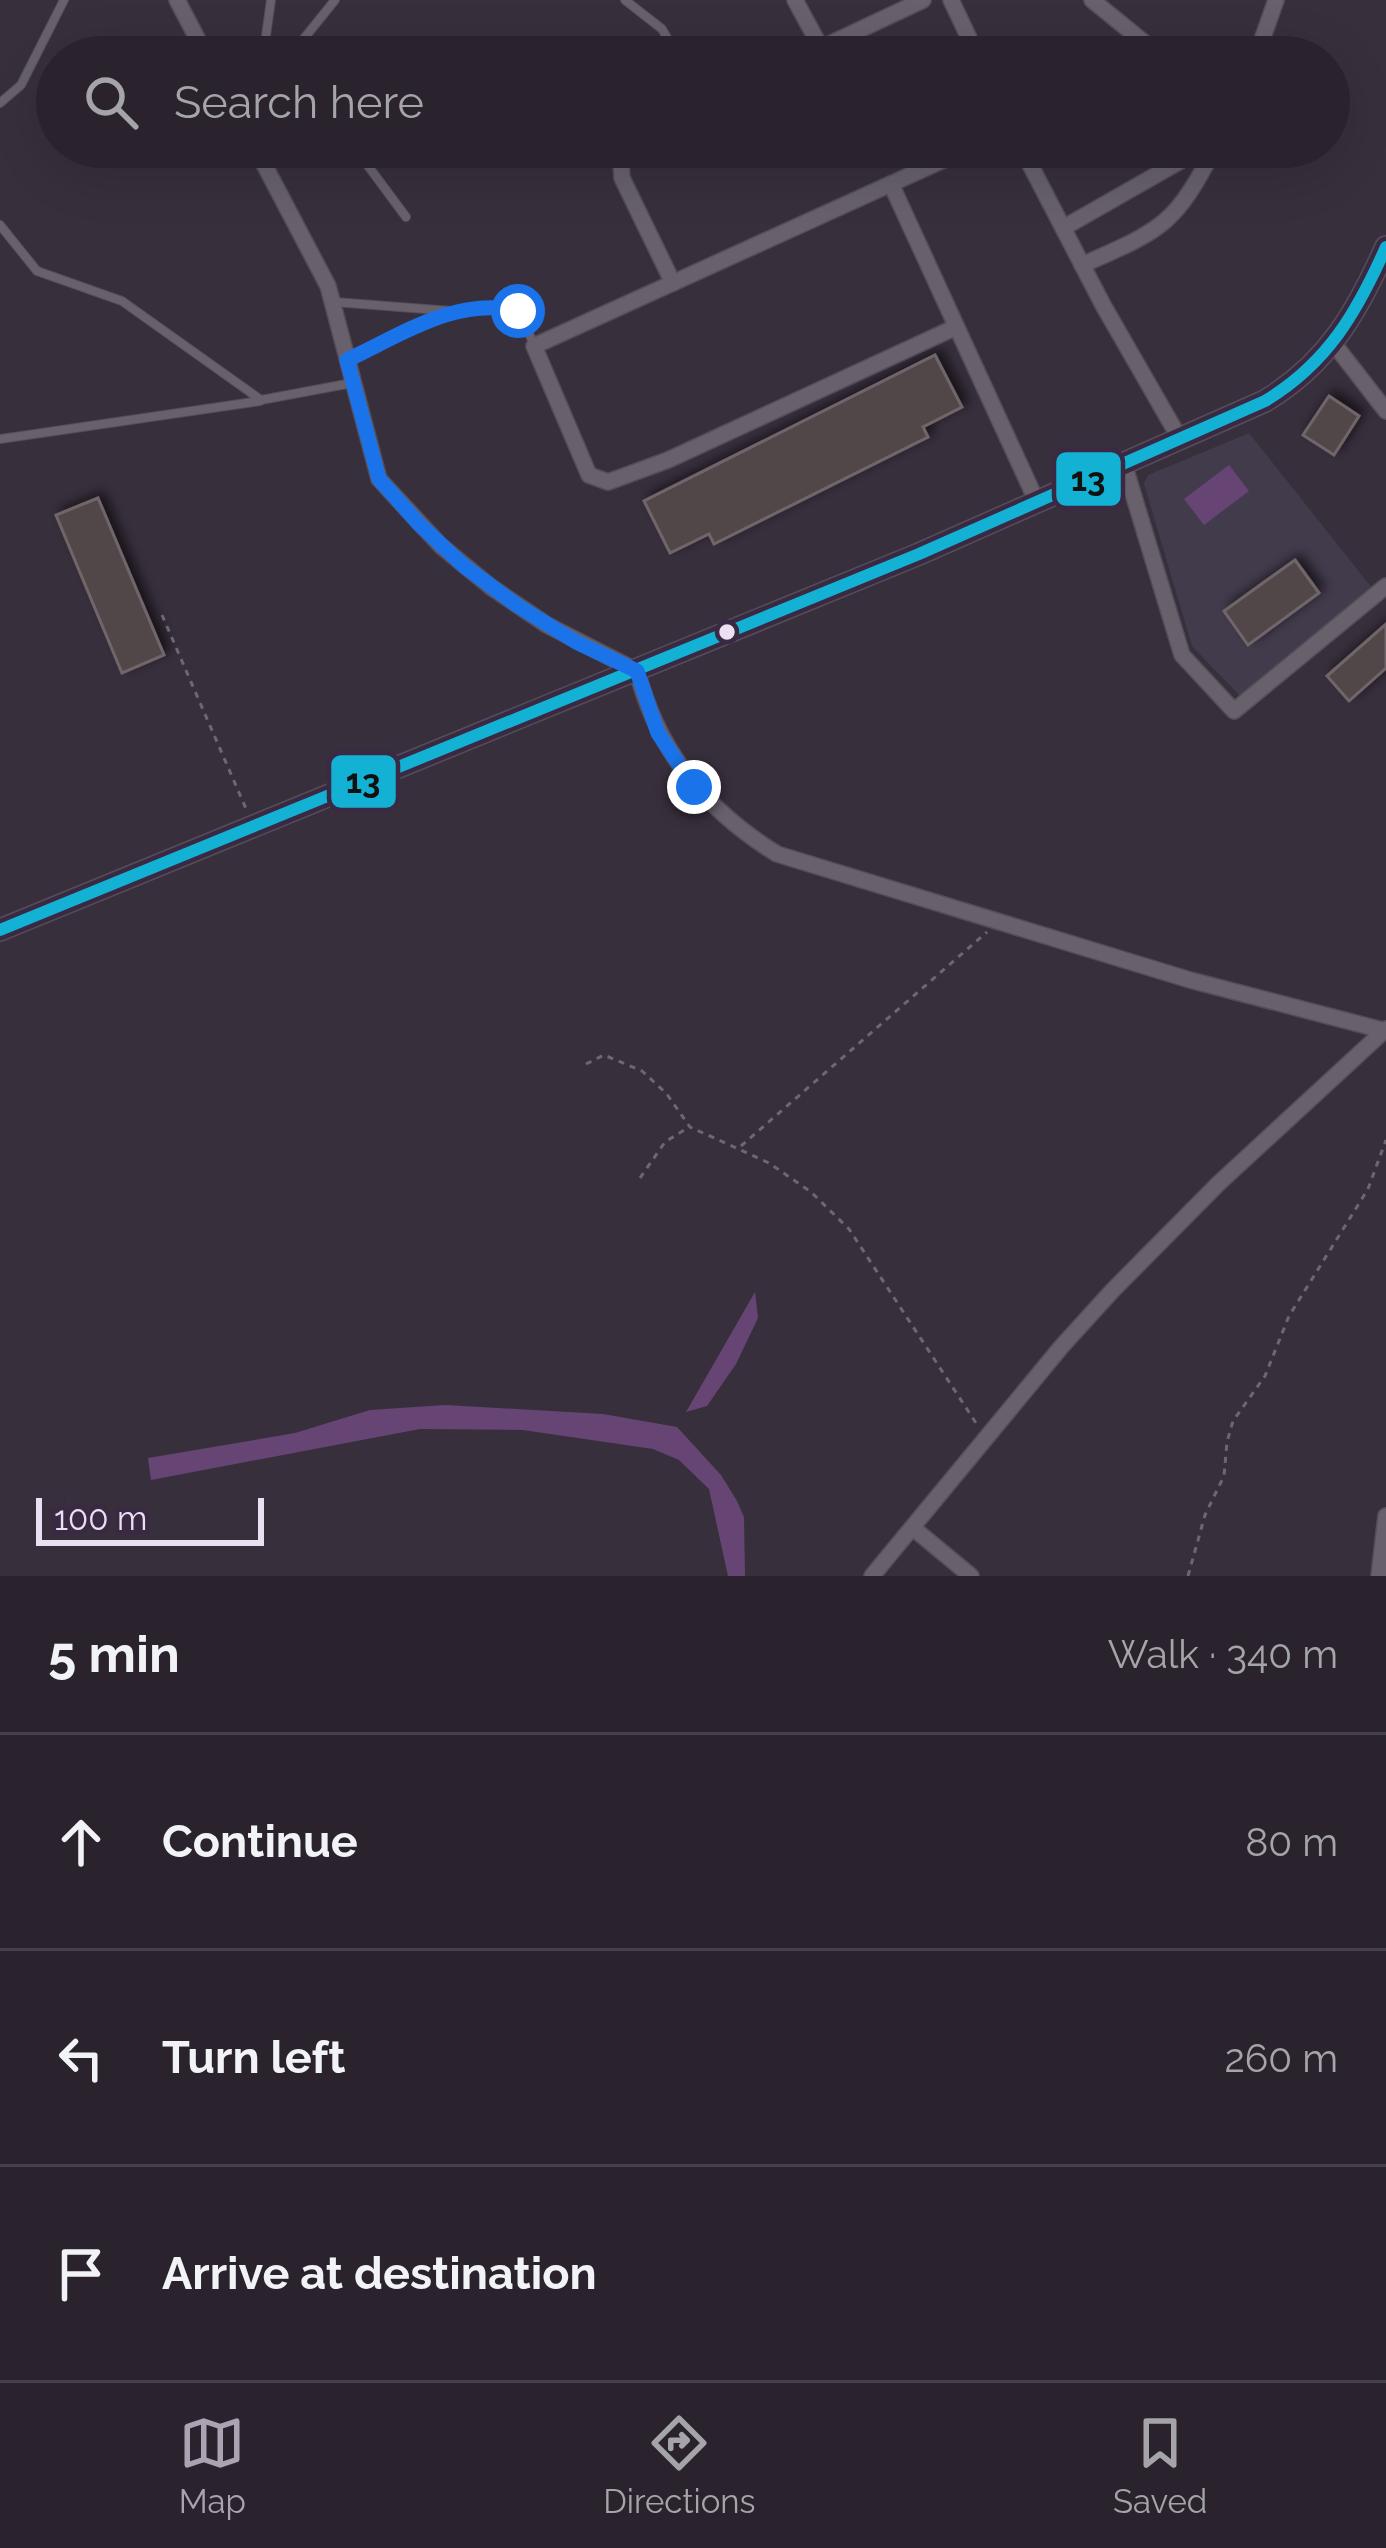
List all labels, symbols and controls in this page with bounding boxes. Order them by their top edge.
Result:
search box [36,36,1350,168]
icon: search [78,69,144,135]
text: Search here [174,76,424,129]
route start [491,284,545,338]
line badge: 13 [1054,450,1123,508]
text: 13 [1071,460,1105,499]
unlabelled marker [716,621,738,643]
line badge: 13 [329,753,398,810]
route end [667,760,721,814]
text: 13 [346,762,380,801]
scale bar [36,1492,264,1545]
text: 100 m [54,1499,147,1538]
text: 5 min [48,1624,180,1684]
text: Walk · 340 m [1108,1631,1338,1677]
icon: ahead [48,1809,114,1875]
text: Continue [162,1815,358,1868]
text: 80 m [1245,1819,1338,1865]
icon: left [48,2025,114,2091]
text: Turn left [162,2031,345,2084]
text: 260 m [1225,2035,1338,2081]
icon: arrive [48,2241,114,2307]
text: Arrive at destination [162,2247,597,2300]
tab: Map [179,2410,246,2521]
tab: Directions [603,2410,756,2521]
tab: Saved [1113,2410,1207,2521]

